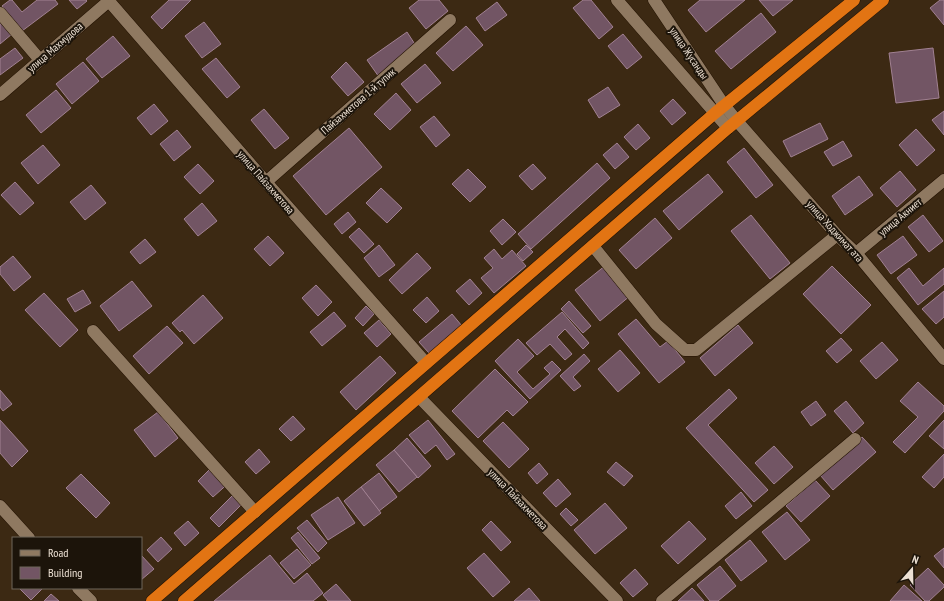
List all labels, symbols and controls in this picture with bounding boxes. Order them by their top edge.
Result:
street label: улица Махмудова [24,19,86,75]
street label: улица Жусанды [666,24,712,82]
street label: Пайзахметова 1-й тупик [318,64,399,137]
street label: улица Пайзахметова [234,147,298,217]
street label: улица Акниет [876,195,925,239]
street label: улица Ходжимат ата [804,197,866,265]
street label: улица Пайзахметова [485,465,551,533]
legend [12,537,142,589]
text: Road [48,545,68,560]
north arrow [892,549,932,589]
text: N [910,552,921,567]
text: Building [48,565,83,580]

